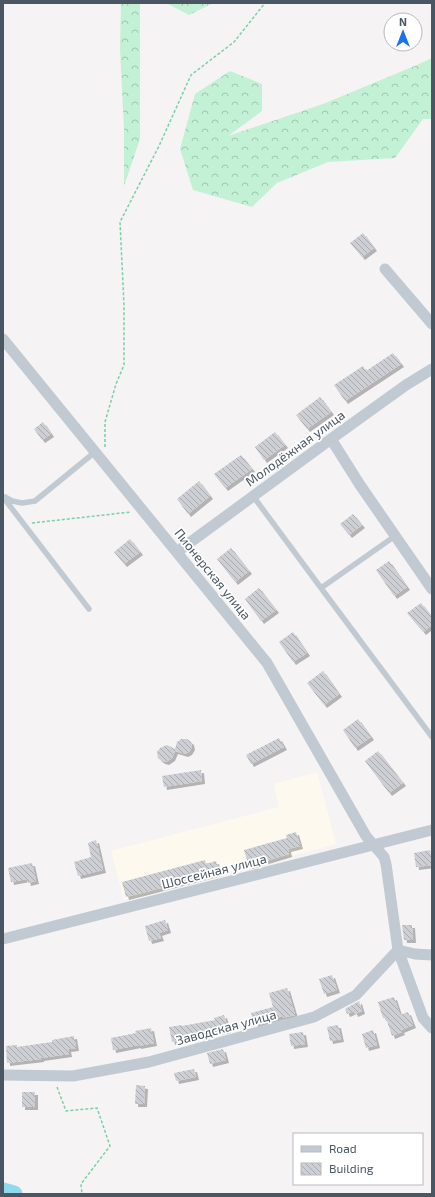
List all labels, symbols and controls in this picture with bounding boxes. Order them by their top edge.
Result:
north arrow [383,12,423,52]
text: N [399,15,407,28]
street label: Молодёжная улица [242,407,348,489]
street label: Пионерская улица [171,525,255,623]
street label: Шоссейная улица [160,850,268,892]
street label: Заводская улица [174,1006,278,1048]
legend [293,1133,423,1185]
text: Road [329,1141,357,1155]
text: Building [329,1161,374,1175]

